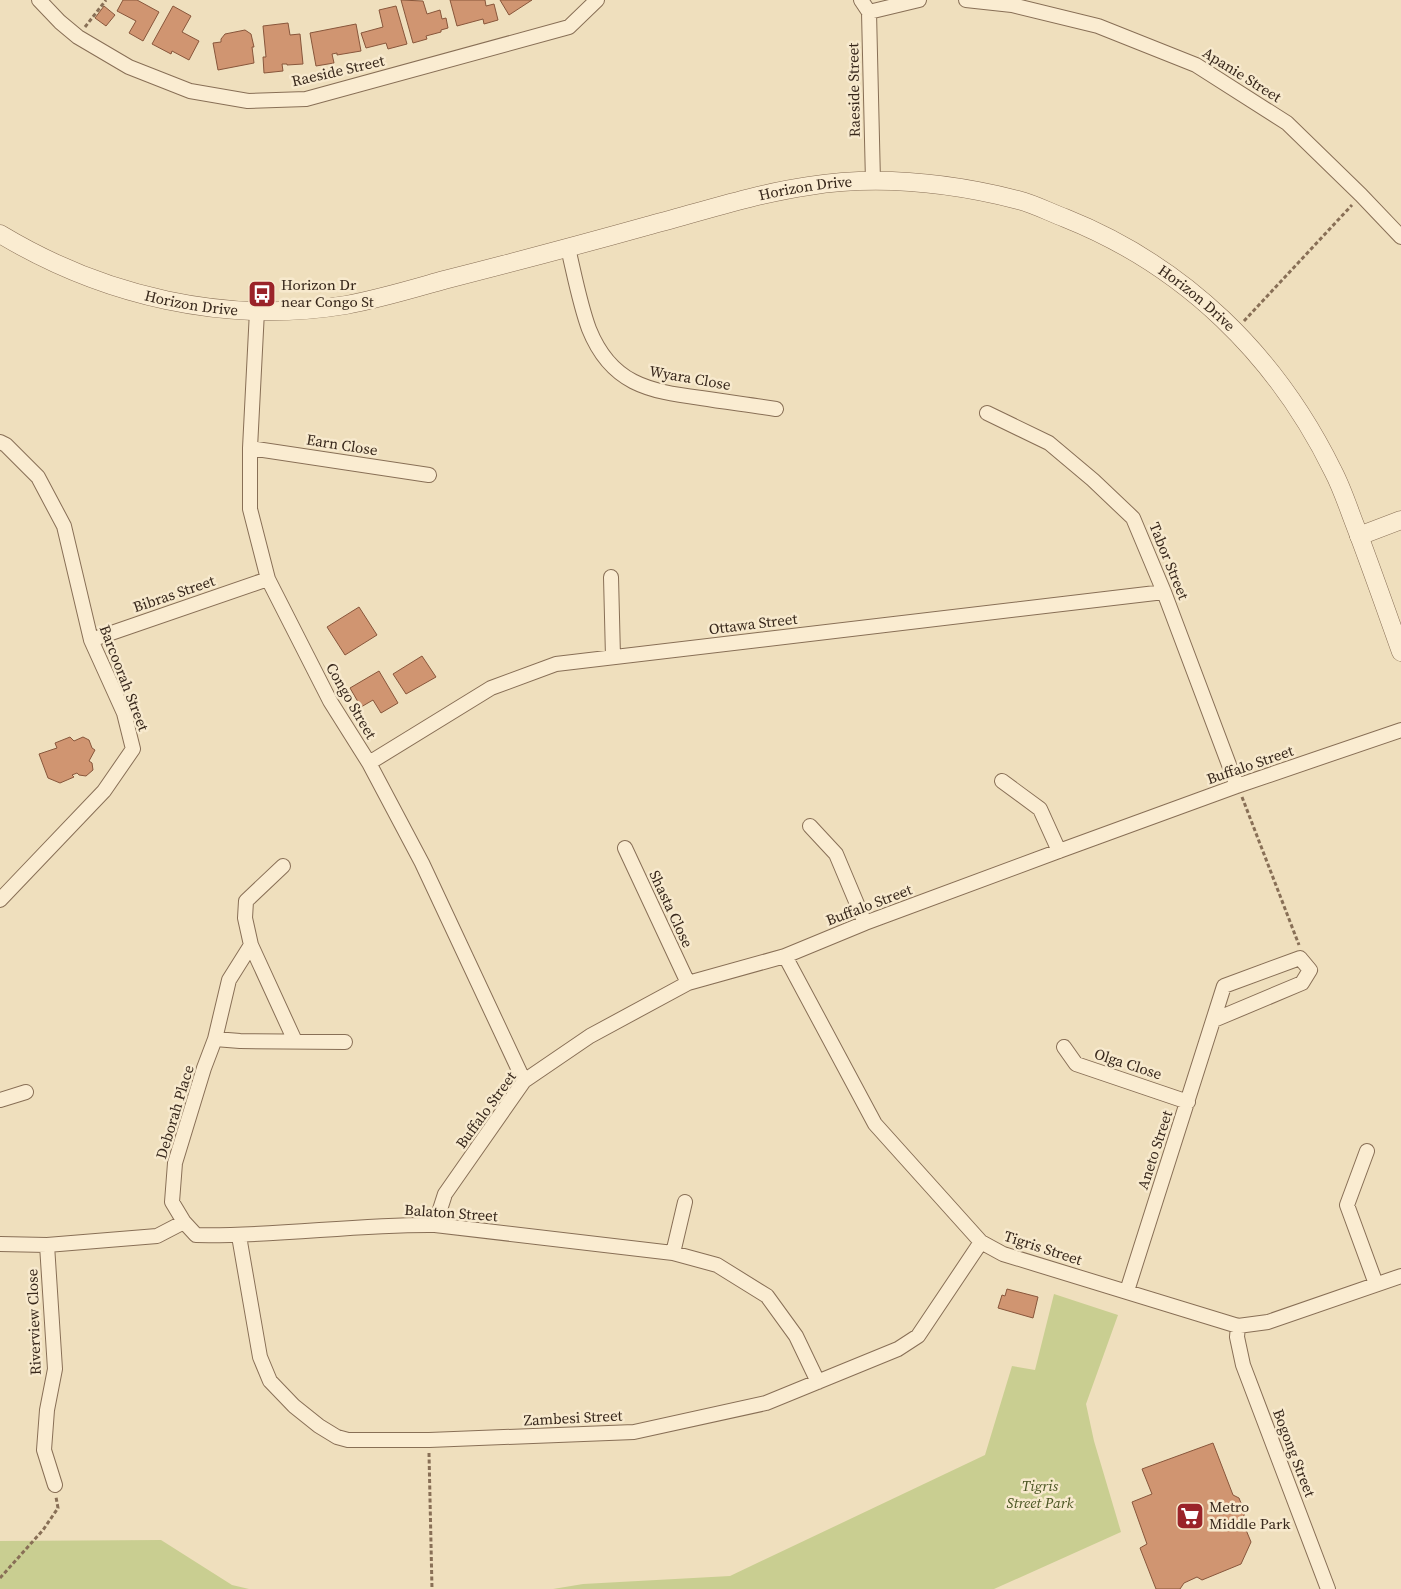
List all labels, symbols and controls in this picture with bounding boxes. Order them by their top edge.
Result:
street label: Raeside Street [842,42,865,137]
street label: Apanie Street [1199,42,1286,107]
street label: Raeside Street [290,50,386,91]
street label: Horizon Drive [756,171,853,205]
street label: Horizon Drive [1154,259,1241,336]
place label: Horizon Dr near Congo St [281,274,374,312]
bus stop icon: Horizon Dr near Congo St [247,279,277,309]
street label: Horizon Drive [142,284,239,320]
street label: Wyara Close [648,360,733,395]
street label: Earn Close [305,429,380,461]
street label: Tabor Street [1144,519,1195,603]
street label: Bibras Street [130,570,218,617]
street label: Ottawa Street [708,608,798,639]
street label: Barcoorah Street [95,622,154,734]
street label: Congo Street [321,659,382,743]
street label: Buffalo Street [1204,740,1296,789]
street label: Shasta Close [644,867,699,951]
street label: Buffalo Street [823,878,915,931]
street label: Olga Close [1092,1043,1165,1084]
street label: Deborah Place [150,1062,199,1161]
street label: Buffalo Street [451,1067,521,1152]
street label: Aneto Street [1132,1107,1177,1192]
street label: Balaton Street [404,1199,499,1226]
street label: Tigris Street [1001,1225,1085,1270]
street label: Riverview Close [21,1268,46,1375]
street label: Zambesi Street [523,1404,623,1431]
street label: Bogong Street [1268,1406,1321,1500]
park label: Tigris Street Park [1006,1475,1074,1513]
place label: Metro Middle Park [1209,1496,1291,1534]
supermarket icon: Metro Middle Park [1175,1501,1205,1531]

